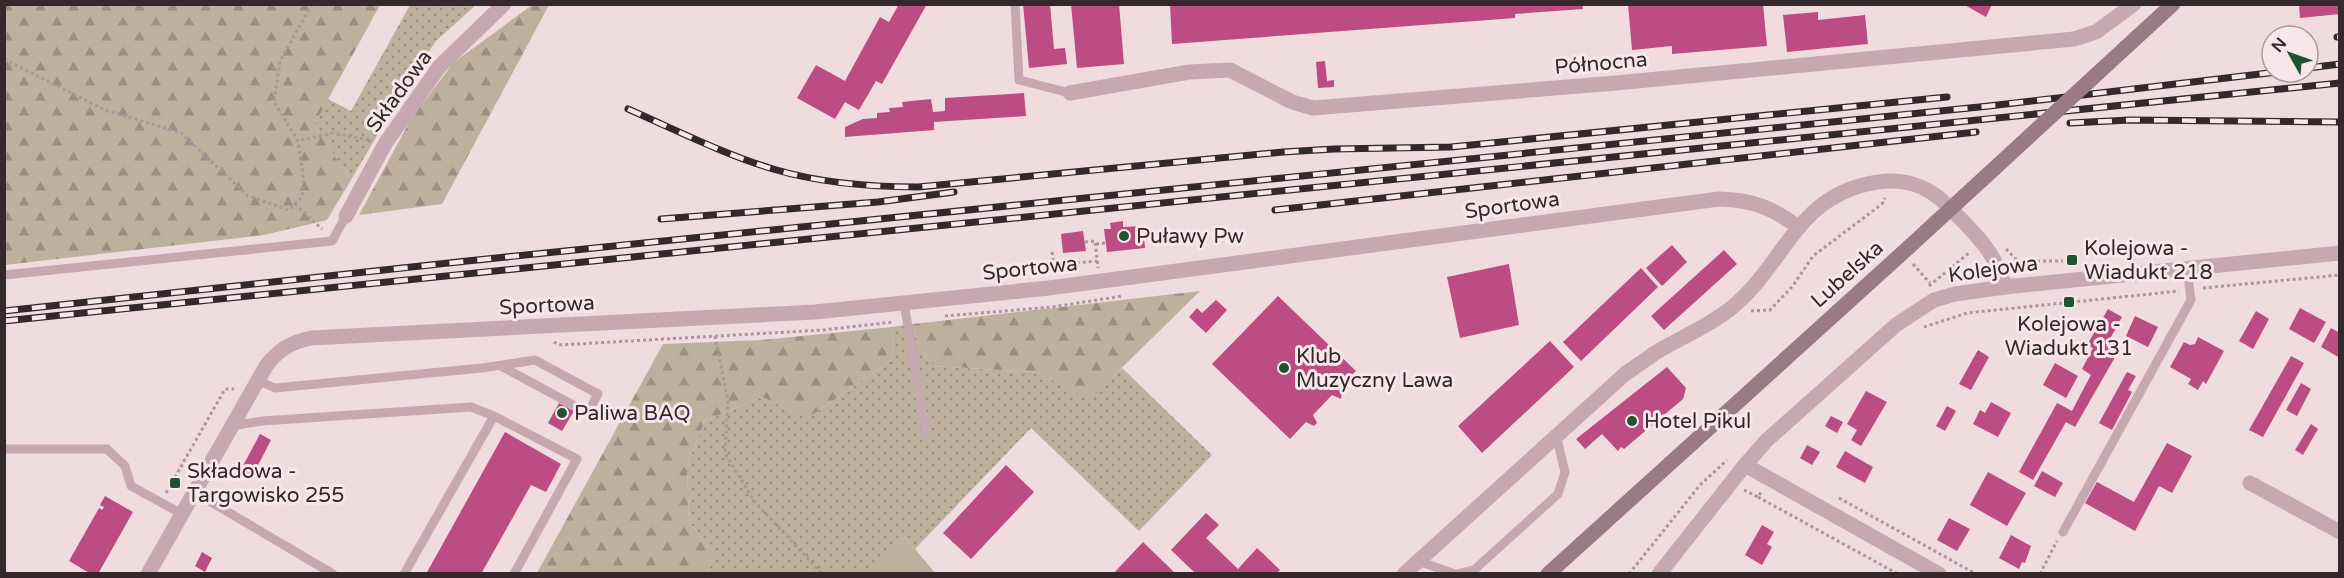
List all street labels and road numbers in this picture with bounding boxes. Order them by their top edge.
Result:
street label: Składowa [361,45,438,137]
street label: Północna [1553,47,1649,80]
street label: Sportowa [1463,186,1561,225]
street label: Lubelska [1806,236,1889,313]
street label: Sportowa [981,251,1079,286]
street label: Kolejowa [1947,251,2039,288]
street label: Sportowa [499,291,595,320]

